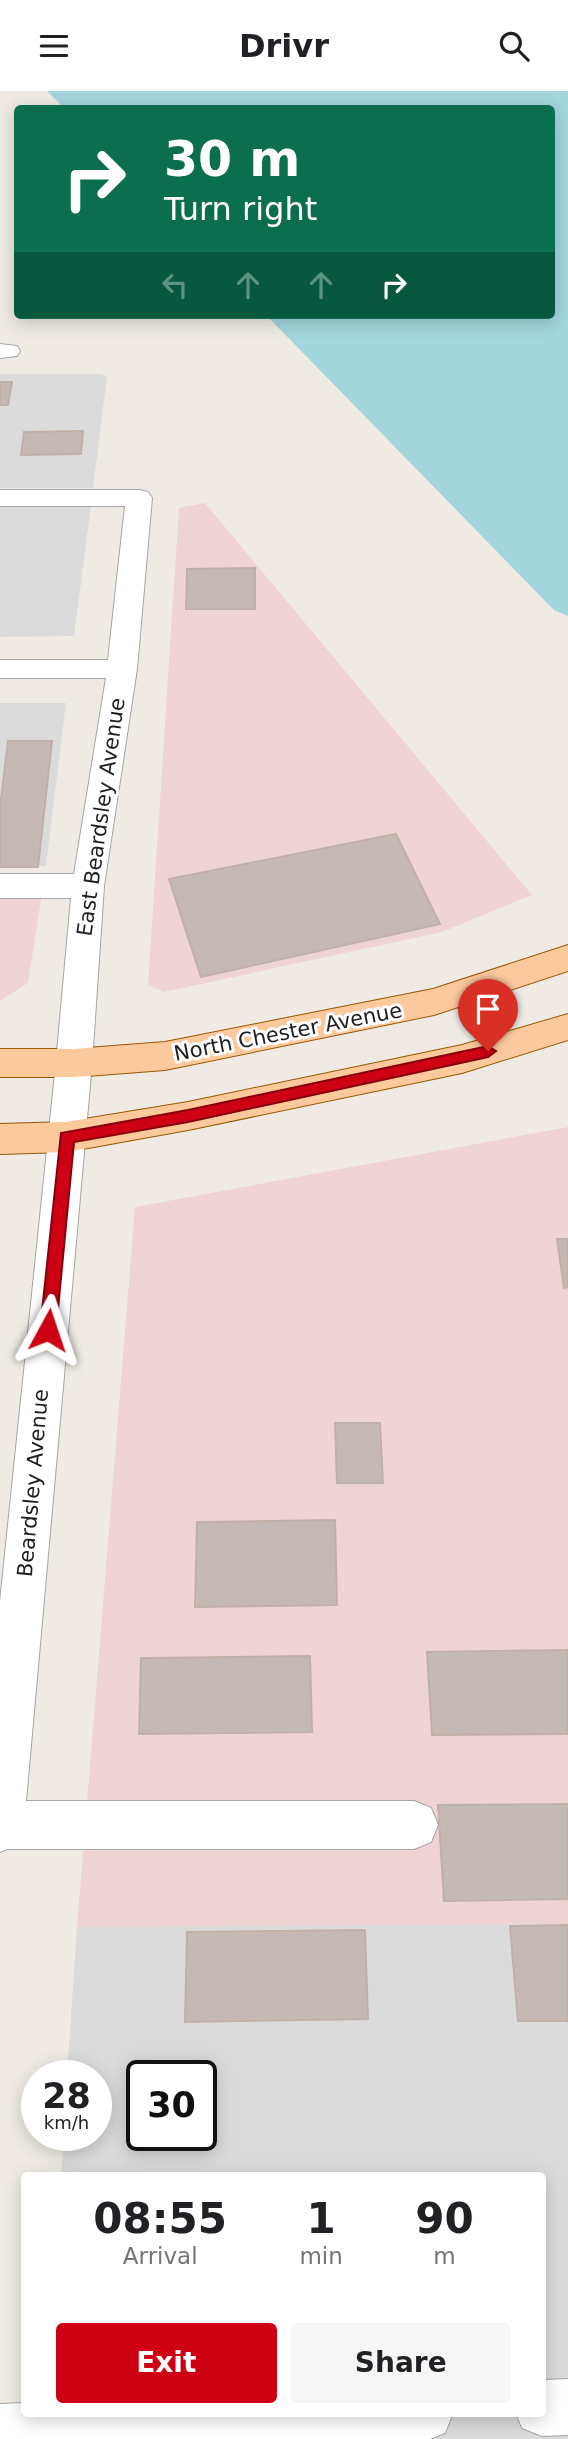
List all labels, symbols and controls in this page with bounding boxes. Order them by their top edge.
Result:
icon: menu [35,27,73,65]
text: Drivr [239,27,329,65]
icon: search [495,27,533,65]
text: 30 m [164,131,300,188]
icon: right [49,133,140,224]
text: Turn right [164,190,317,228]
icon: left [156,266,194,304]
icon: ahead [229,266,267,304]
icon: ahead [302,266,340,304]
icon: right [375,266,413,304]
street label: East Beardsley Avenue [72,696,130,938]
pin [458,979,518,1051]
icon: arrive [469,990,507,1028]
street label: North Chester Avenue [172,998,404,1066]
position arrow [11,1293,85,1367]
street label: Beardsley Avenue [13,1388,53,1578]
speed limit sign: 30 [126,2060,217,2151]
text: 28 [42,2076,91,2116]
text: km/h [44,2112,89,2133]
text: 08:55 [93,2194,227,2243]
text: 1 [306,2194,336,2243]
text: 90 [415,2194,474,2243]
text: Arrival [123,2243,198,2269]
text: min [299,2243,343,2269]
text: m [433,2243,456,2269]
button: Exit [56,2323,277,2403]
button: Share [291,2323,511,2403]

